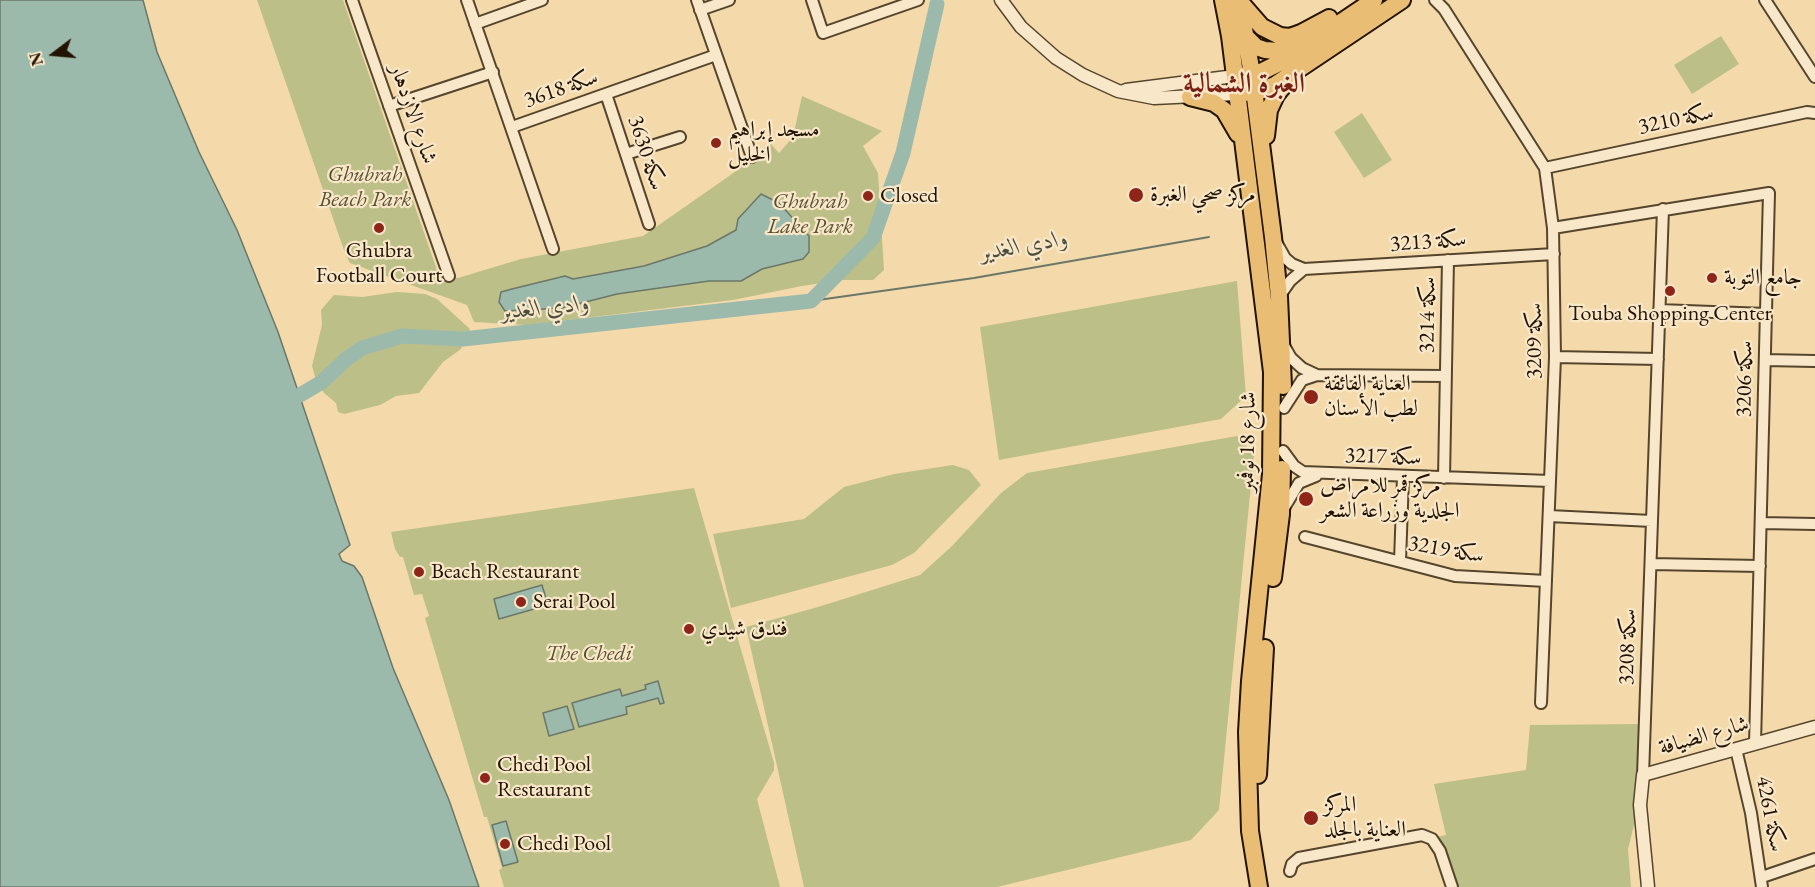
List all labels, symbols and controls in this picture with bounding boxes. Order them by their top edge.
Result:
north arrow [24,24,84,84]
text: N [24,50,48,68]
street label: شارع الازدهار [384,61,442,167]
street label: سكة 3618 [520,64,602,114]
district label: الغبرة الشمالية [1183,67,1305,101]
street label: سكة 3210 [1636,99,1716,141]
street label: سكة 3630 [622,112,670,194]
place label: مسجد إبراهيم الخليل [728,117,820,168]
marker: مسجد إبراهيم الخليل [709,136,723,150]
park label: Ghubrah Beach Park [319,162,411,214]
place label: مركز صحي الغبرة [1150,182,1255,208]
place label: Closed [880,183,938,209]
marker: مركز صحي الغبرة [1127,186,1145,204]
park label: Ghubrah Lake Park [767,189,853,240]
marker: Closed [861,189,875,203]
marker: Ghubra Football Court [372,221,386,235]
water label: وادي الغدير [977,224,1071,268]
street label: سكة 3213 [1389,226,1467,258]
place label: Ghubra Football Court [316,238,442,290]
place label: جامع التوبة [1724,265,1802,291]
marker: جامع التوبة [1705,271,1719,285]
street label: سكة 3214 [1414,276,1442,354]
marker: Touba Shopping Center [1663,284,1677,298]
water label: وادي الغدير [499,289,591,327]
place label: Touba Shopping Center [1568,301,1772,327]
street label: سكة 3209 [1522,303,1548,379]
street label: سكة 3206 [1731,340,1759,418]
place label: العناية الفائقة لطب الأسنان [1324,371,1418,422]
marker: العناية الفائقة لطب الأسنان [1302,388,1320,406]
street label: شارع 18 نوفمبر [1234,391,1262,493]
street label: سكة 3217 [1344,442,1422,472]
place label: مركز قمر للامراض الجلدية وزراعة الشعر [1320,473,1460,524]
marker: مركز قمر للامراض الجلدية وزراعة الشعر [1297,490,1315,508]
street label: سكة 3219 [1406,530,1486,570]
place label: Beach Restaurant [431,559,579,585]
marker: Beach Restaurant [412,565,426,579]
place label: Serai Pool [533,589,615,615]
marker: Serai Pool [514,595,528,609]
street label: سكة 3208 [1613,608,1643,686]
place label: فندق شيدي [701,616,788,642]
marker: فندق شيدي [682,622,696,636]
park label: The Chedi [546,641,632,667]
street label: شارع الضيافة [1656,711,1752,761]
place label: Chedi Pool Restaurant [497,752,591,804]
marker: Chedi Pool Restaurant [478,771,492,785]
street label: سكة 4261 [1750,774,1790,854]
place label: المركز العناية بالجلد [1324,792,1406,843]
marker: المركز العناية بالجلد [1302,809,1320,827]
place label: Chedi Pool [517,831,611,857]
marker: Chedi Pool [498,837,512,851]

